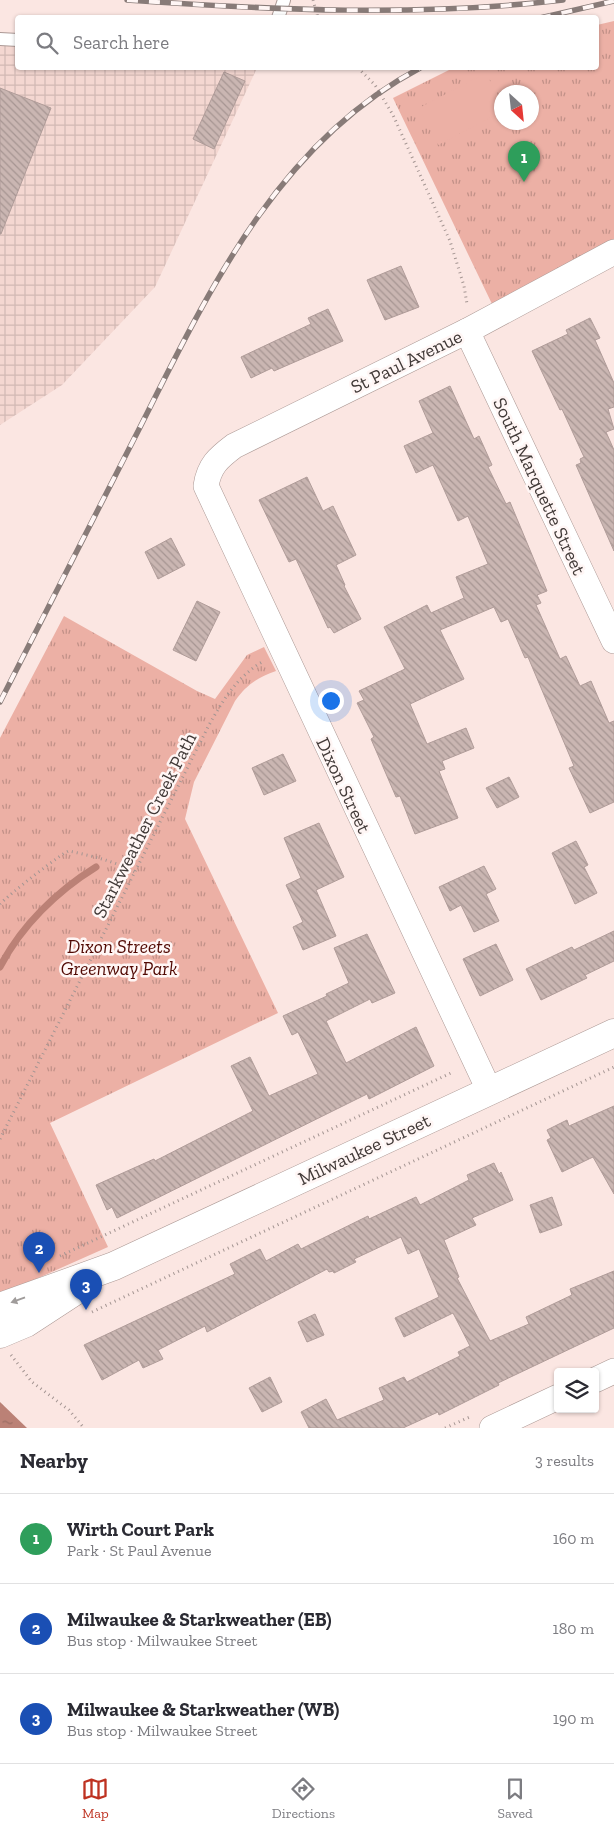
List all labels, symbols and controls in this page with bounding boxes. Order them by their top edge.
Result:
search box [15,15,599,70]
icon: search [33,29,61,57]
text: Search here [73,31,169,54]
north arrow [494,85,539,130]
pin: 1 [508,141,540,182]
street label: St Paul Avenue [347,325,466,398]
street label: South Marquette Street [488,394,591,579]
your location [318,688,344,714]
street label: Starkweather Creek Path [88,728,201,922]
street label: Dixon Street [311,734,376,837]
park label: Dixon Streets Greenway Park [61,935,177,980]
street label: Milwaukee Street [295,1109,434,1190]
pin: 2 [23,1232,55,1273]
pin: 3 [70,1269,102,1310]
one-way arrow [11,1297,26,1304]
map controls [554,1368,599,1413]
button: layers [554,1368,599,1413]
text: Nearby [20,1448,88,1473]
text: 3 results [535,1451,594,1470]
text: Wirth Court Park [67,1518,214,1541]
text: 1 [33,1529,39,1548]
text: 160 m [553,1529,594,1548]
text: Park · St Paul Avenue [67,1541,212,1560]
text: Milwaukee & Starkweather (EB) [67,1608,332,1631]
text: 2 [32,1619,40,1638]
text: 180 m [553,1619,594,1638]
text: Bus stop · Milwaukee Street [67,1631,258,1650]
text: Milwaukee & Starkweather (WB) [67,1698,339,1721]
text: 3 [32,1709,40,1728]
text: 190 m [553,1709,594,1728]
text: Bus stop · Milwaukee Street [67,1721,258,1740]
tab: Map [81,1775,109,1822]
tab: Directions [272,1775,335,1822]
tab: Saved [498,1775,533,1822]

